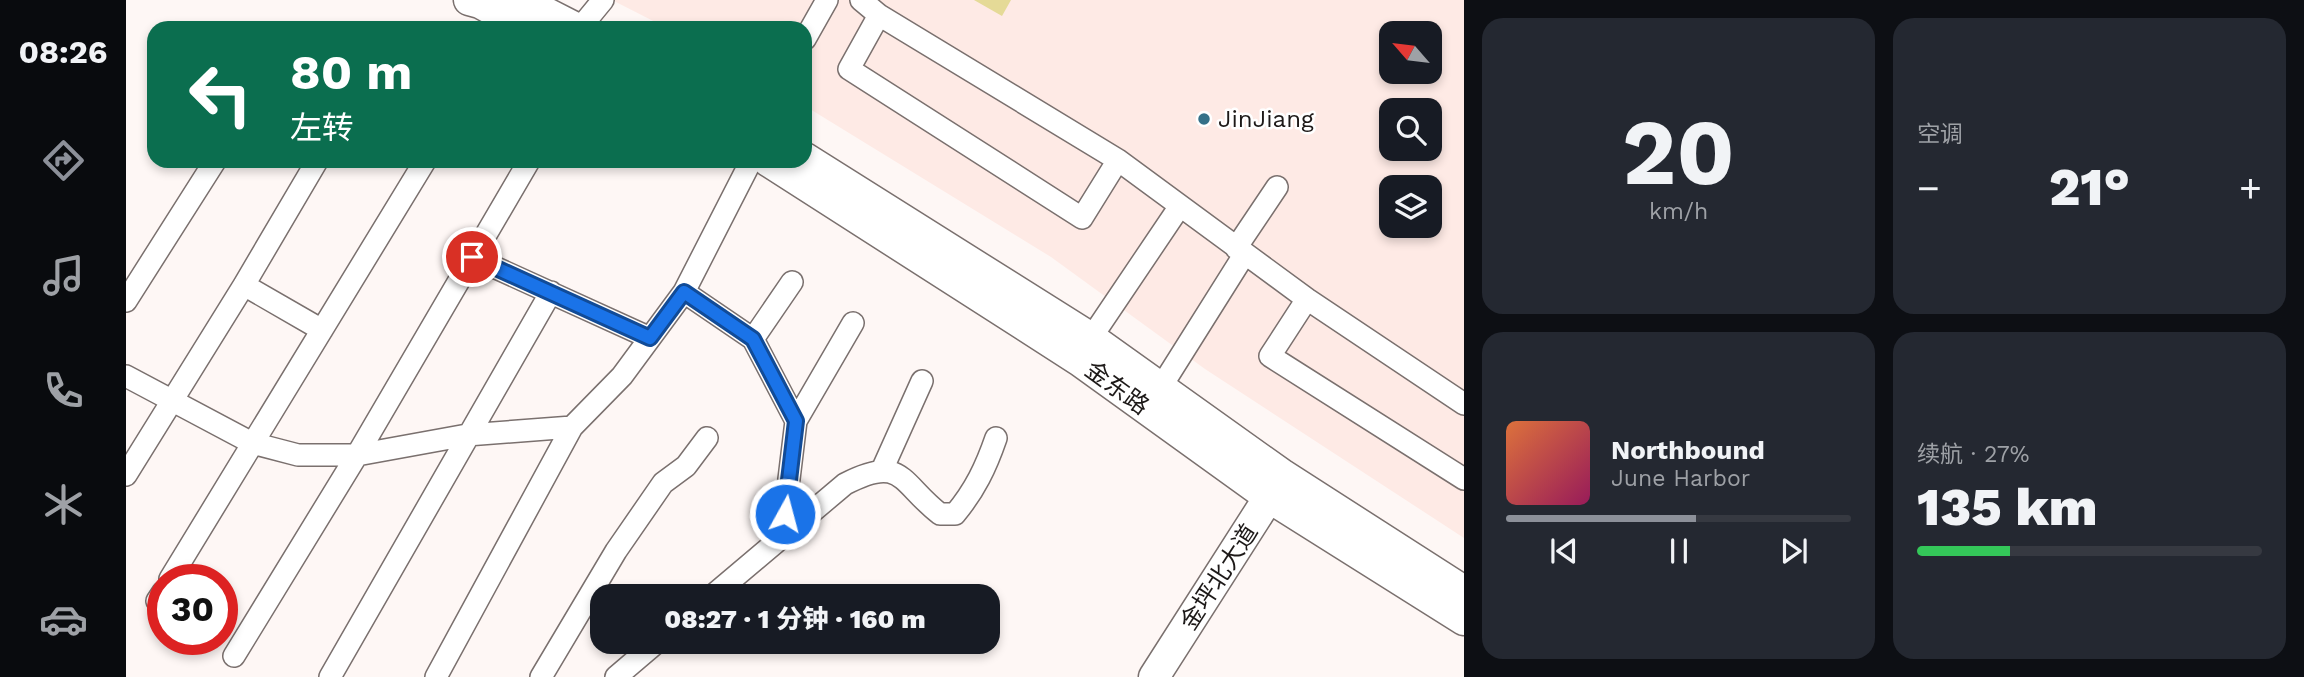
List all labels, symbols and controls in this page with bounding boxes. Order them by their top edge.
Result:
north arrow [1379,21,1442,84]
map controls [1379,21,1442,238]
text: 08:26 [18,33,108,71]
text: 80 m [290,43,412,101]
icon: left [175,49,266,140]
button: search [1379,98,1442,161]
text: 20 [1622,99,1735,206]
place label: JinJiang [1218,105,1314,133]
text: 左转 [290,109,354,147]
marker: JinJiang [1196,111,1212,127]
text: 空调 [1917,121,1963,148]
icon: directions [39,136,88,185]
text: 21° [2049,157,2130,218]
text: − [1917,166,1940,210]
text: + [2239,166,2262,210]
button: layers [1379,175,1442,238]
text: km/h [1649,198,1708,225]
pin [442,227,502,287]
icon: arrive [453,238,491,276]
icon: music [39,251,88,300]
street label: 金东路 [1080,356,1154,420]
icon: phone [39,366,88,415]
text: Northbound [1611,435,1765,465]
text: 续航 · 27% [1917,441,2029,468]
text: June Harbor [1611,465,1750,492]
position arrow [748,477,822,551]
text: 135 km [1917,477,2098,538]
icon: climate [39,480,88,529]
street label: 金坪北大道 [1175,519,1263,635]
icon: previous [1545,532,1583,570]
icon: pause [1660,532,1698,570]
icon: next [1775,532,1813,570]
speed limit sign: 30 [147,564,238,655]
icon: car [39,595,88,644]
text: 08:27 · 1 分钟 · 160 m [664,604,926,634]

